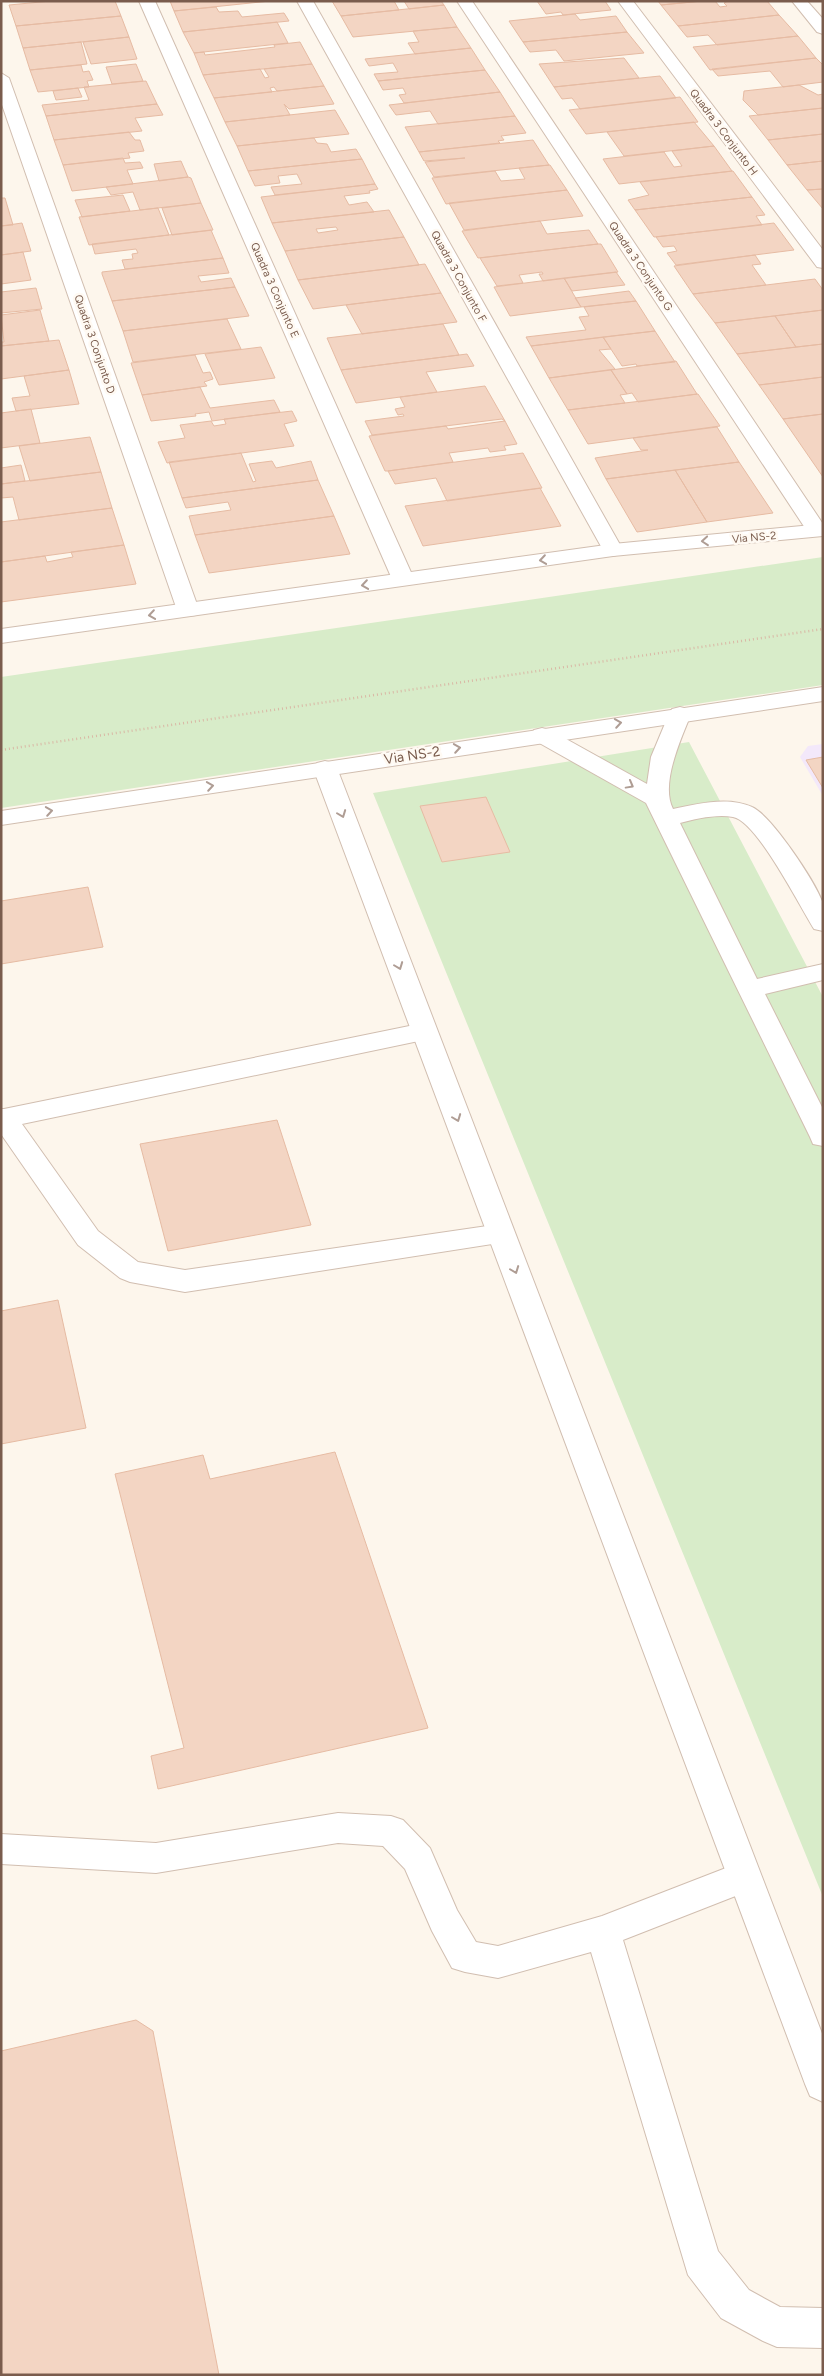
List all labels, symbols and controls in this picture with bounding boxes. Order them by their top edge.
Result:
street label: Quadra 3 Conjunto H [687,87,760,178]
street label: Quadra 3 Conjunto G [606,219,675,313]
street label: Quadra 3 Conjunto F [428,228,489,324]
street label: Quadra 3 Conjunto E [248,241,301,340]
street label: Quadra 3 Conjunto D [71,293,118,396]
street label: Via NS-2 [731,529,777,546]
one-way arrow [700,536,708,547]
one-way arrow [539,554,547,564]
one-way arrow [361,579,369,589]
one-way arrow [148,609,156,620]
one-way arrow [613,719,622,729]
street label: Via NS-2 [383,743,441,768]
one-way arrow [453,743,461,753]
one-way arrow [624,779,633,789]
one-way arrow [206,781,214,792]
one-way arrow [45,806,54,816]
one-way arrow [336,809,346,818]
one-way arrow [393,961,404,970]
one-way arrow [451,1113,461,1122]
one-way arrow [509,1265,519,1273]

